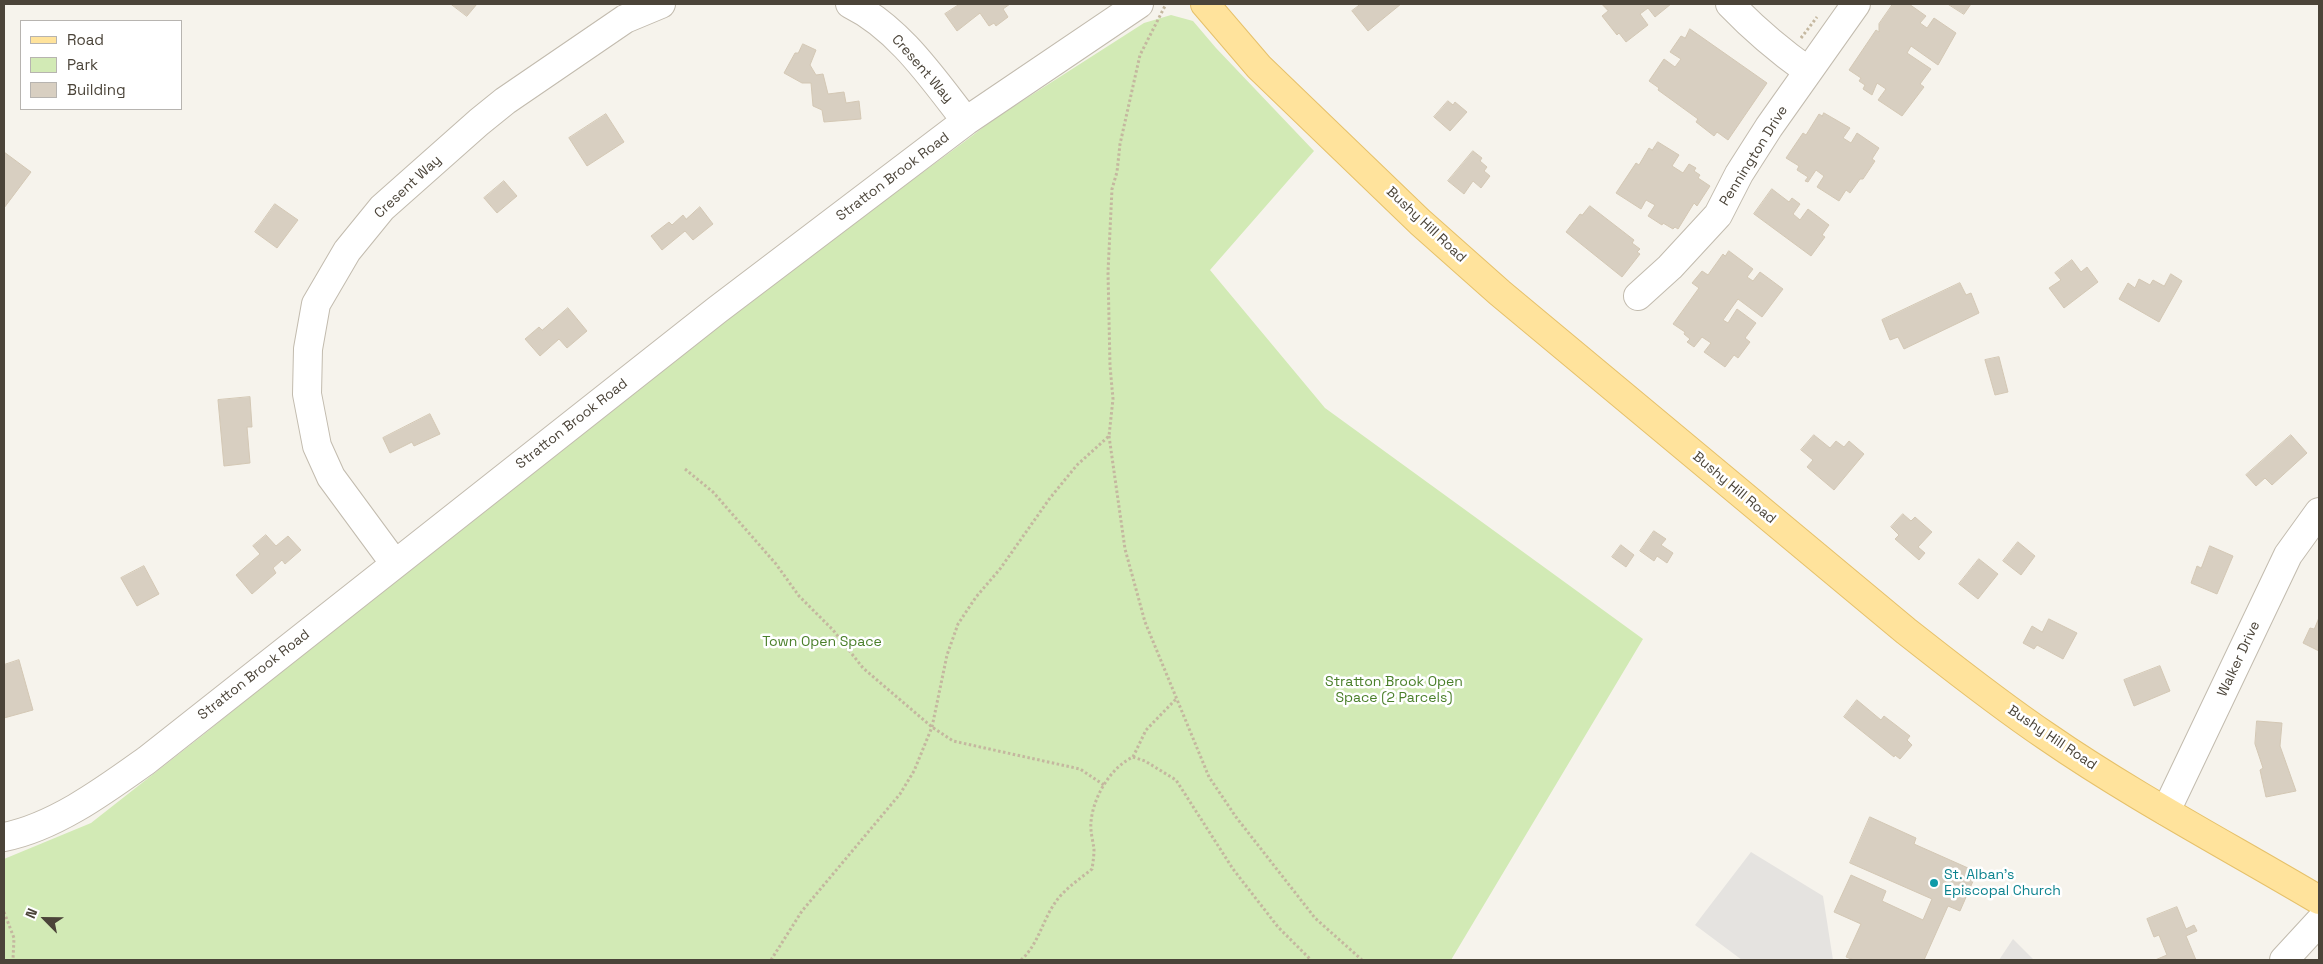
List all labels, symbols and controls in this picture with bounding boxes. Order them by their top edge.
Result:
legend [20,20,182,110]
text: Road [67,30,104,49]
street label: Cresent Way [888,31,956,107]
text: Park [67,55,98,74]
text: Building [67,80,126,99]
street label: Pennington Drive [1716,103,1792,209]
street label: Stratton Brook Road [833,129,953,225]
street label: Cresent Way [371,152,445,222]
street label: Bushy Hill Road [1383,184,1469,266]
street label: Stratton Brook Road [513,375,631,473]
street label: Bushy Hill Road [1689,448,1779,528]
street label: Walker Drive [2214,619,2264,699]
street label: Stratton Brook Road [195,626,313,724]
park label: Town Open Space [762,634,882,650]
park label: Stratton Brook Open Space (2 Parcels) [1325,674,1463,706]
street label: Bushy Hill Road [2004,702,2100,774]
place label: St. Alban's Episcopal Church [1944,867,2061,900]
marker: St. Alban's Episcopal Church [1928,877,1940,889]
north arrow [20,894,70,944]
text: N [21,905,41,921]

